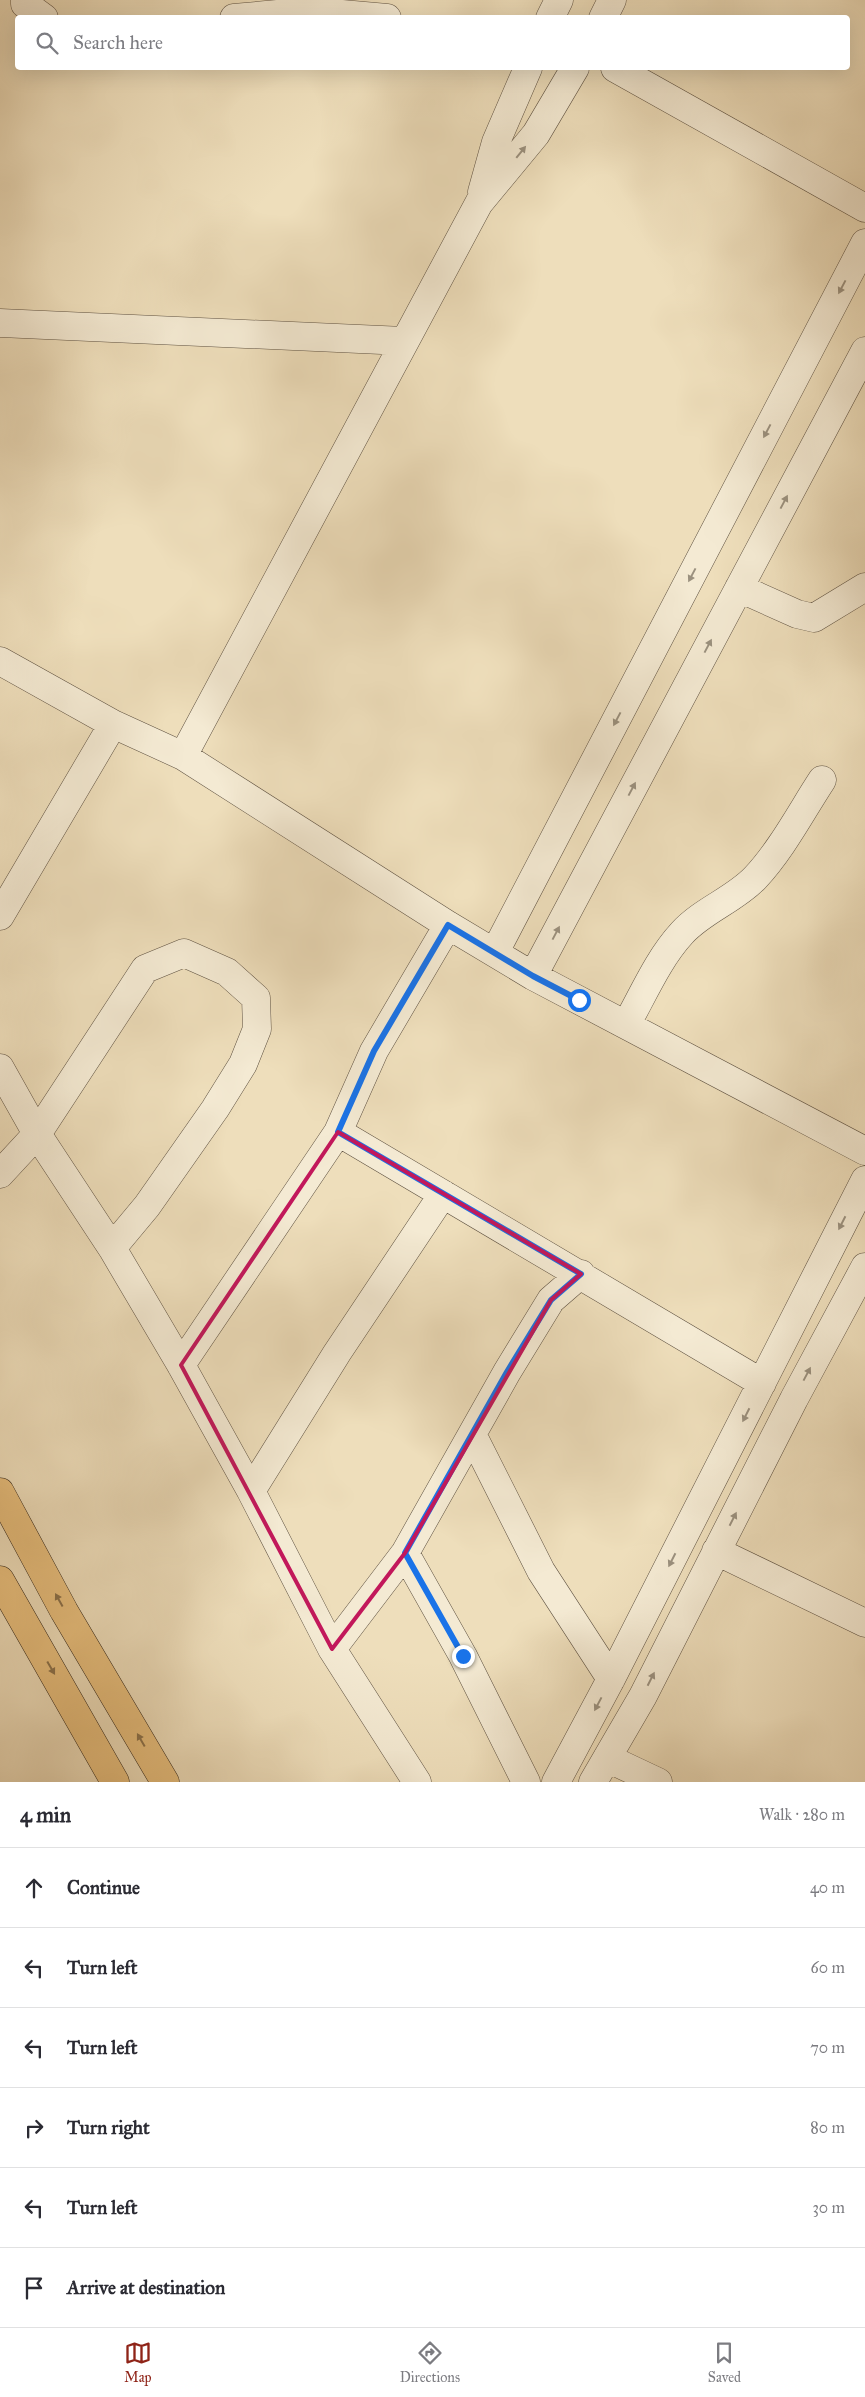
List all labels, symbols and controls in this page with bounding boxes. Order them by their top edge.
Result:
search box [15,15,850,70]
icon: search [33,29,61,57]
text: Search here [73,31,163,54]
one-way arrow [516,145,527,158]
one-way arrow [838,280,847,293]
one-way arrow [763,424,771,438]
one-way arrow [780,496,789,509]
one-way arrow [688,568,696,582]
one-way arrow [704,639,712,653]
one-way arrow [613,712,621,726]
one-way arrow [628,782,636,797]
one-way arrow [551,926,560,940]
route start [568,989,591,1012]
one-way arrow [838,1216,846,1230]
one-way arrow [803,1367,812,1381]
one-way arrow [742,1408,750,1422]
one-way arrow [729,1511,737,1526]
one-way arrow [668,1553,676,1567]
one-way arrow [54,1593,63,1606]
route end [452,1645,475,1668]
one-way arrow [46,1661,55,1675]
one-way arrow [647,1672,655,1686]
one-way arrow [594,1697,602,1712]
one-way arrow [136,1733,145,1747]
text: 4 min [20,1802,71,1828]
text: Walk · 280 m [759,1805,845,1824]
icon: ahead [20,1874,48,1902]
text: Continue [67,1876,140,1899]
text: 40 m [810,1878,845,1897]
icon: left [20,1954,48,1982]
text: Turn left [67,1956,137,1979]
text: 60 m [811,1958,845,1977]
icon: left [20,2034,48,2062]
text: Turn left [67,2036,137,2059]
text: 70 m [810,2038,845,2057]
icon: right [20,2114,48,2142]
text: Turn right [67,2116,150,2139]
text: 80 m [810,2118,845,2137]
icon: left [20,2194,48,2222]
text: Turn left [67,2196,137,2219]
text: 30 m [812,2198,845,2217]
icon: arrive [20,2274,48,2302]
text: Arrive at destination [67,2276,225,2299]
tab: Map [124,2339,152,2386]
tab: Directions [400,2339,460,2386]
tab: Saved [708,2339,741,2386]

